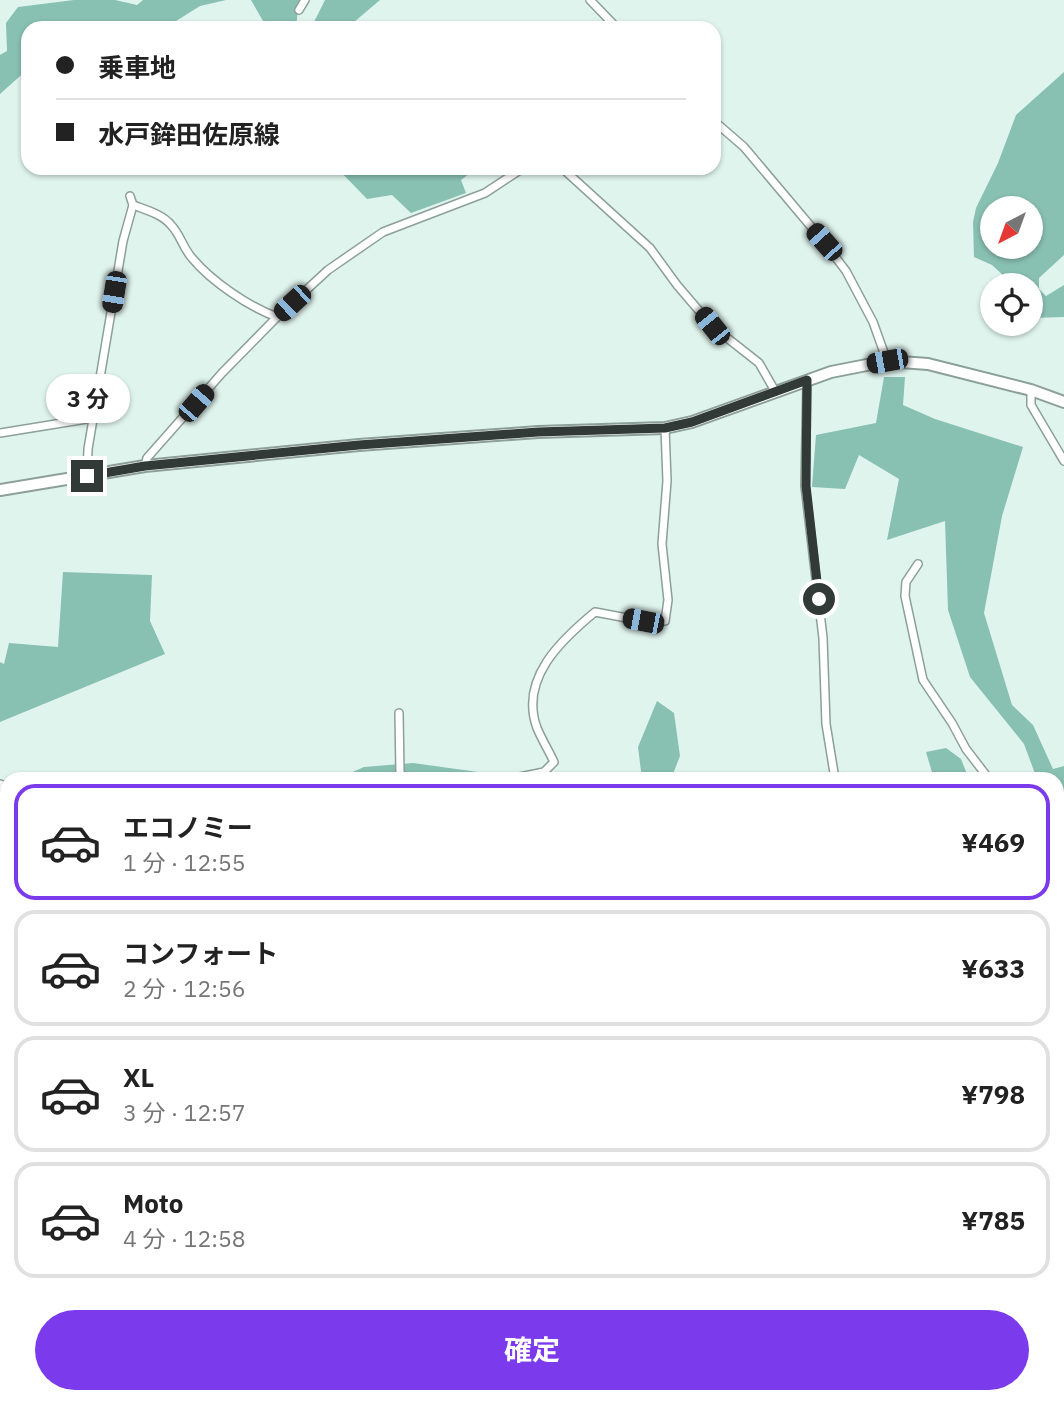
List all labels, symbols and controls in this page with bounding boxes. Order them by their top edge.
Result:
text: 乗車地 [98,50,176,84]
text: 水戸鉾田佐原線 [98,117,280,151]
north arrow [980,196,1043,259]
map controls [980,196,1043,336]
car [803,219,846,265]
car [101,270,128,314]
button: locate [980,273,1043,336]
car [270,281,315,325]
car [691,303,734,349]
car [865,347,910,375]
callout: 3 分 [45,374,129,424]
car [175,380,218,426]
text: 3 分 [67,383,109,413]
route end [71,460,103,492]
route start [803,583,835,615]
car [621,607,666,635]
text: エコノミー [123,810,253,844]
icon: car [39,811,102,874]
text: ¥469 [961,825,1025,859]
text: 1 分 · 12:55 [123,847,246,877]
text: コンフォート [123,936,278,970]
icon: car [39,937,102,1000]
text: ¥633 [961,951,1025,985]
text: 2 分 · 12:56 [123,973,246,1003]
text: XL [123,1060,154,1094]
icon: car [39,1063,102,1126]
text: ¥798 [961,1077,1025,1111]
text: 3 分 · 12:57 [123,1097,246,1127]
text: Moto [123,1186,183,1220]
icon: car [39,1189,102,1252]
text: ¥785 [961,1203,1025,1237]
text: 4 分 · 12:58 [123,1223,246,1253]
button: 確定 [35,1310,1029,1390]

